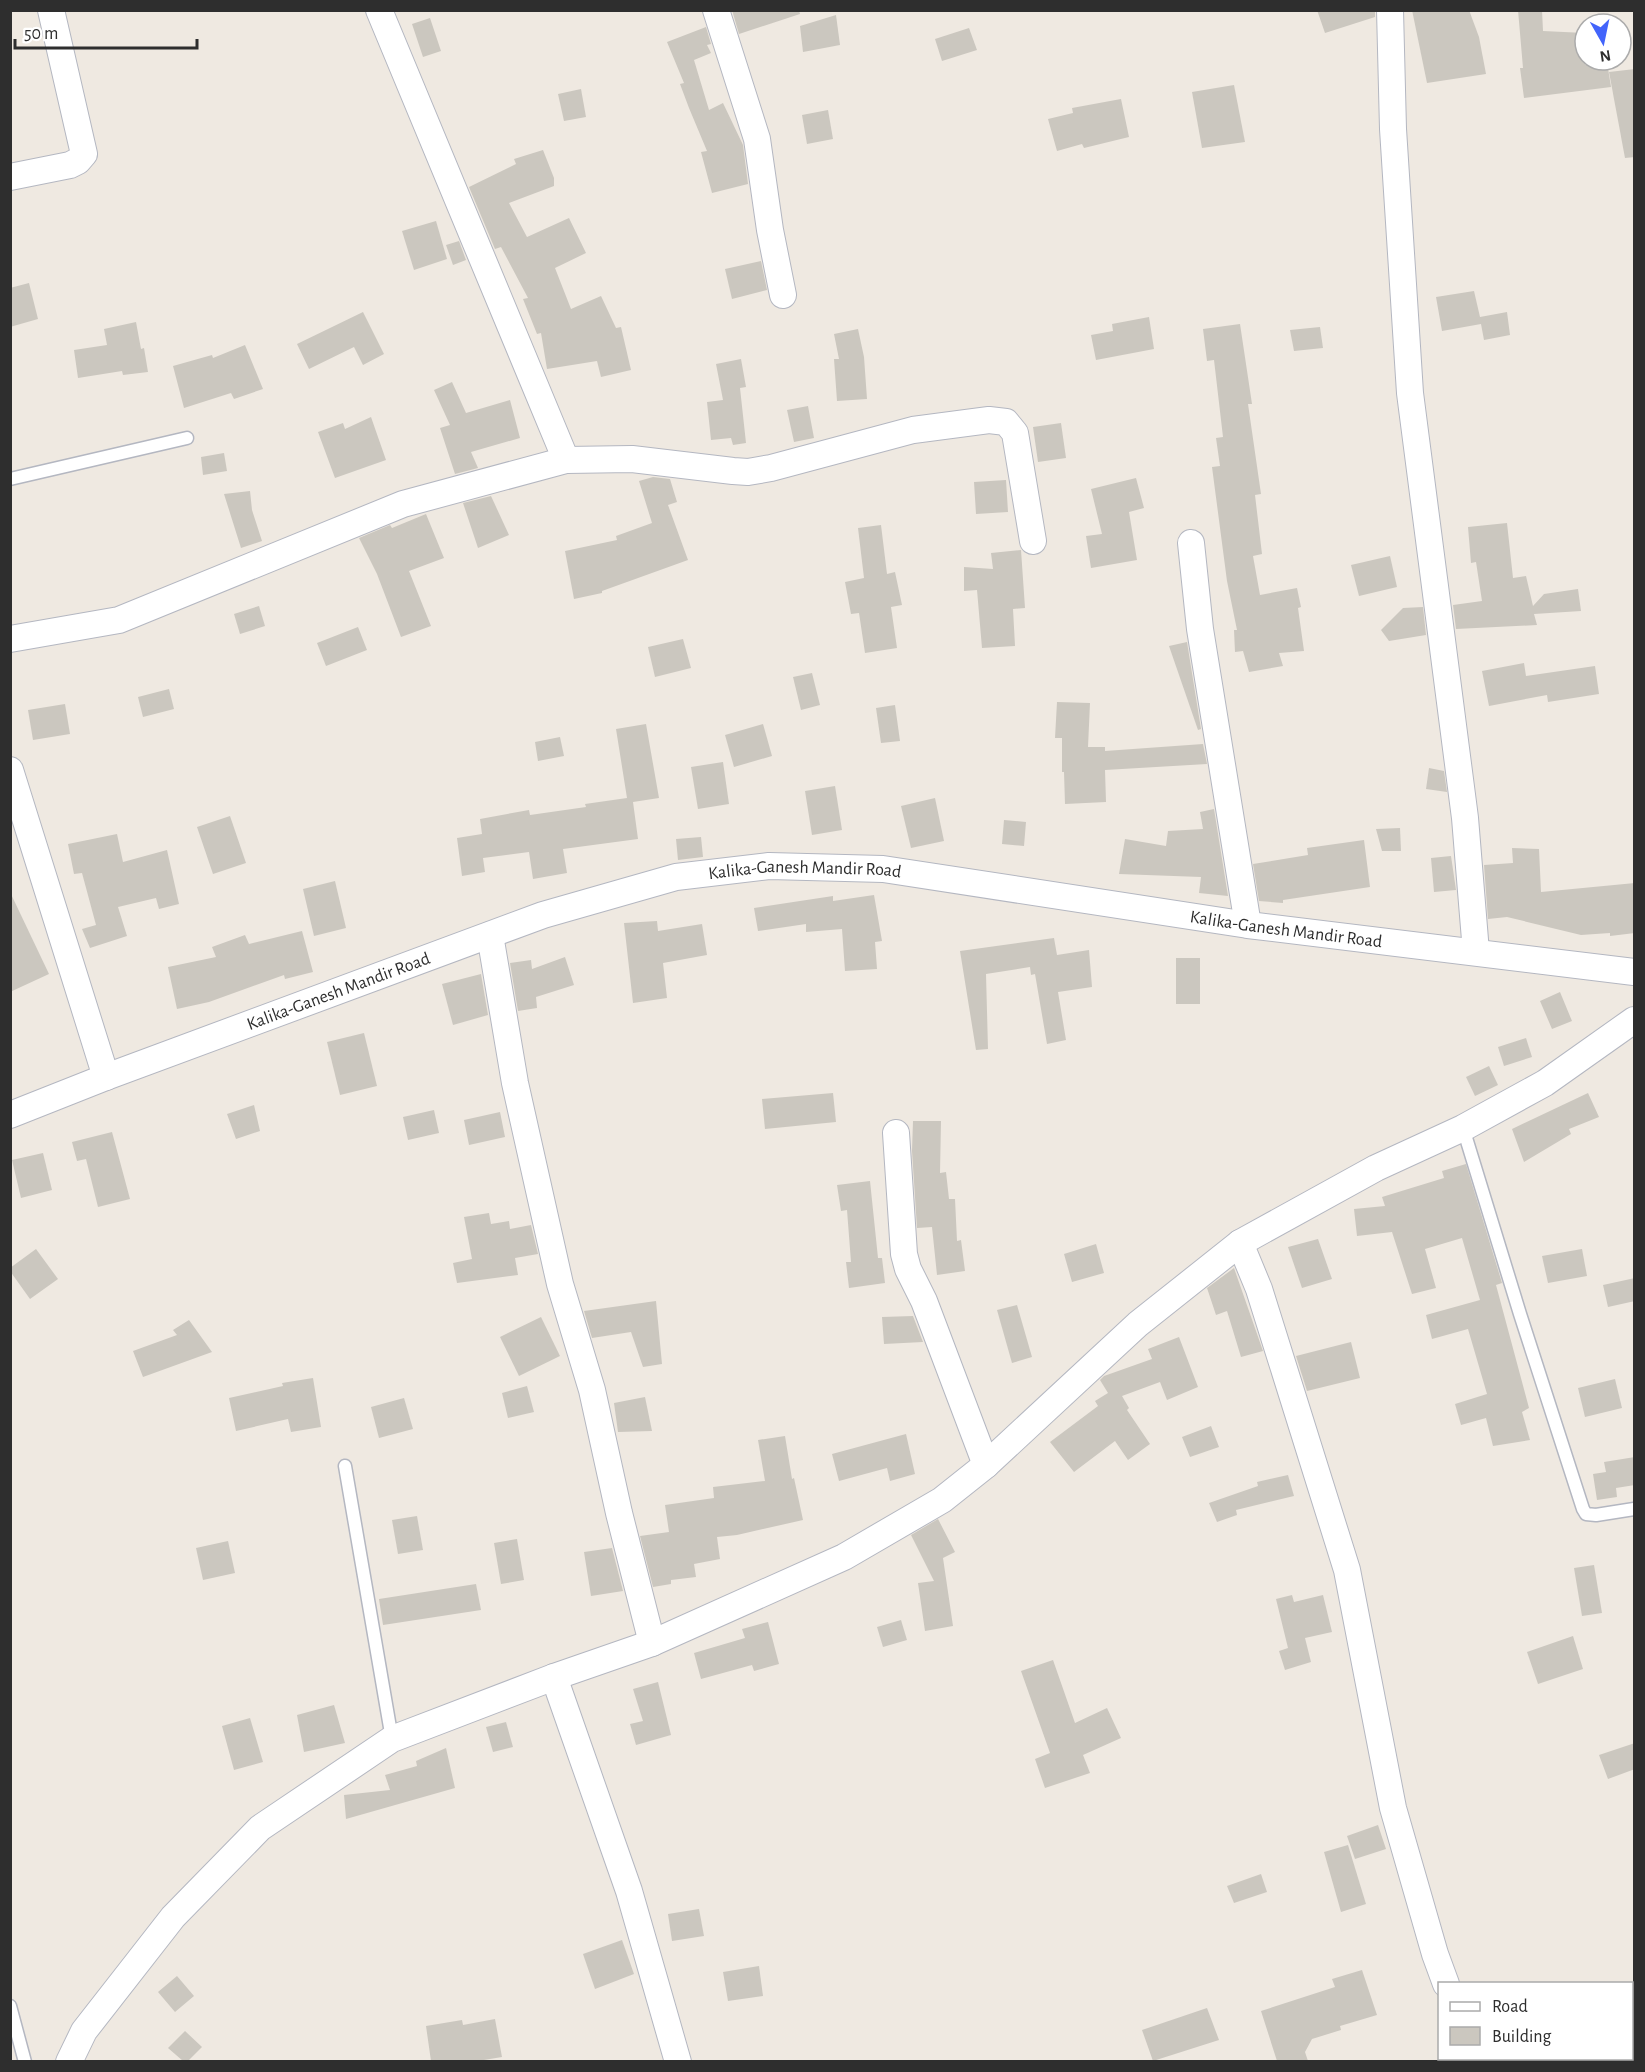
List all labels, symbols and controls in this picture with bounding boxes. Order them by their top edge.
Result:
scale bar [15,12,196,50]
north arrow [1573,12,1633,72]
text: 50 m [24,25,58,43]
text: N [1598,47,1612,65]
street label: Kalika-Ganesh Mandir Road [707,858,903,883]
street label: Kalika-Ganesh Mandir Road [1189,908,1383,951]
street label: Kalika-Ganesh Mandir Road [245,950,433,1034]
legend [1438,1982,1633,2060]
text: Road [1492,1998,1528,2016]
text: Building [1492,2028,1552,2046]

